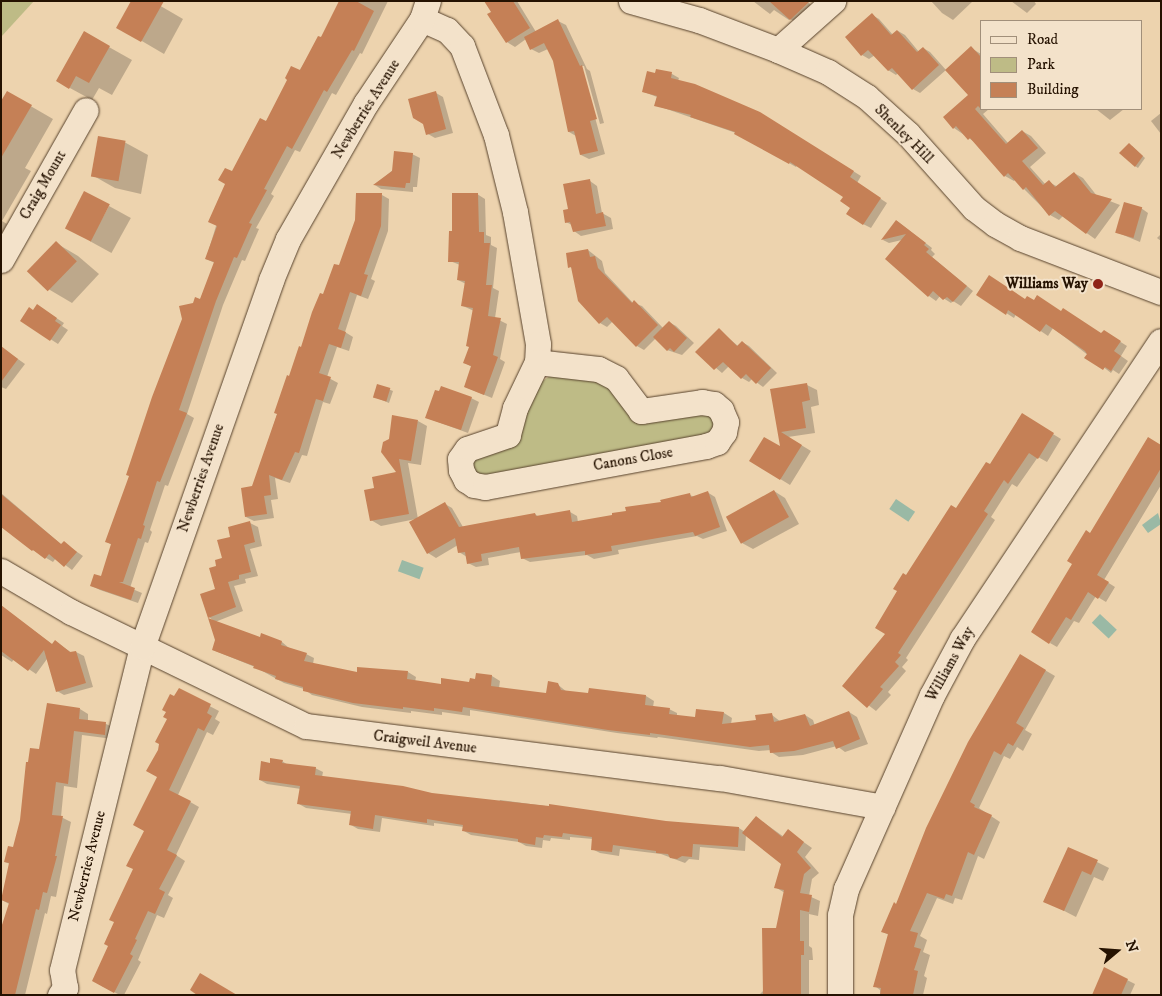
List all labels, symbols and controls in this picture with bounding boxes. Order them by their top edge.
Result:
legend [980,20,1142,110]
text: Road [1027,30,1058,49]
text: Park [1027,55,1055,74]
street label: Newberries Avenue [328,56,404,162]
text: Building [1027,80,1079,99]
street label: Shenley Hill [871,101,937,167]
street label: Craig Mount [16,147,70,223]
place label: Williams Way [1005,275,1088,293]
marker: Williams Way [1092,278,1104,290]
street label: Newberries Avenue [174,421,228,535]
street label: Canons Close [592,443,674,475]
street label: Williams Way [922,624,978,704]
street label: Craigweil Avenue [372,727,478,757]
street label: Newberries Avenue [65,809,109,923]
north arrow [1092,926,1142,976]
text: N [1121,938,1142,955]

